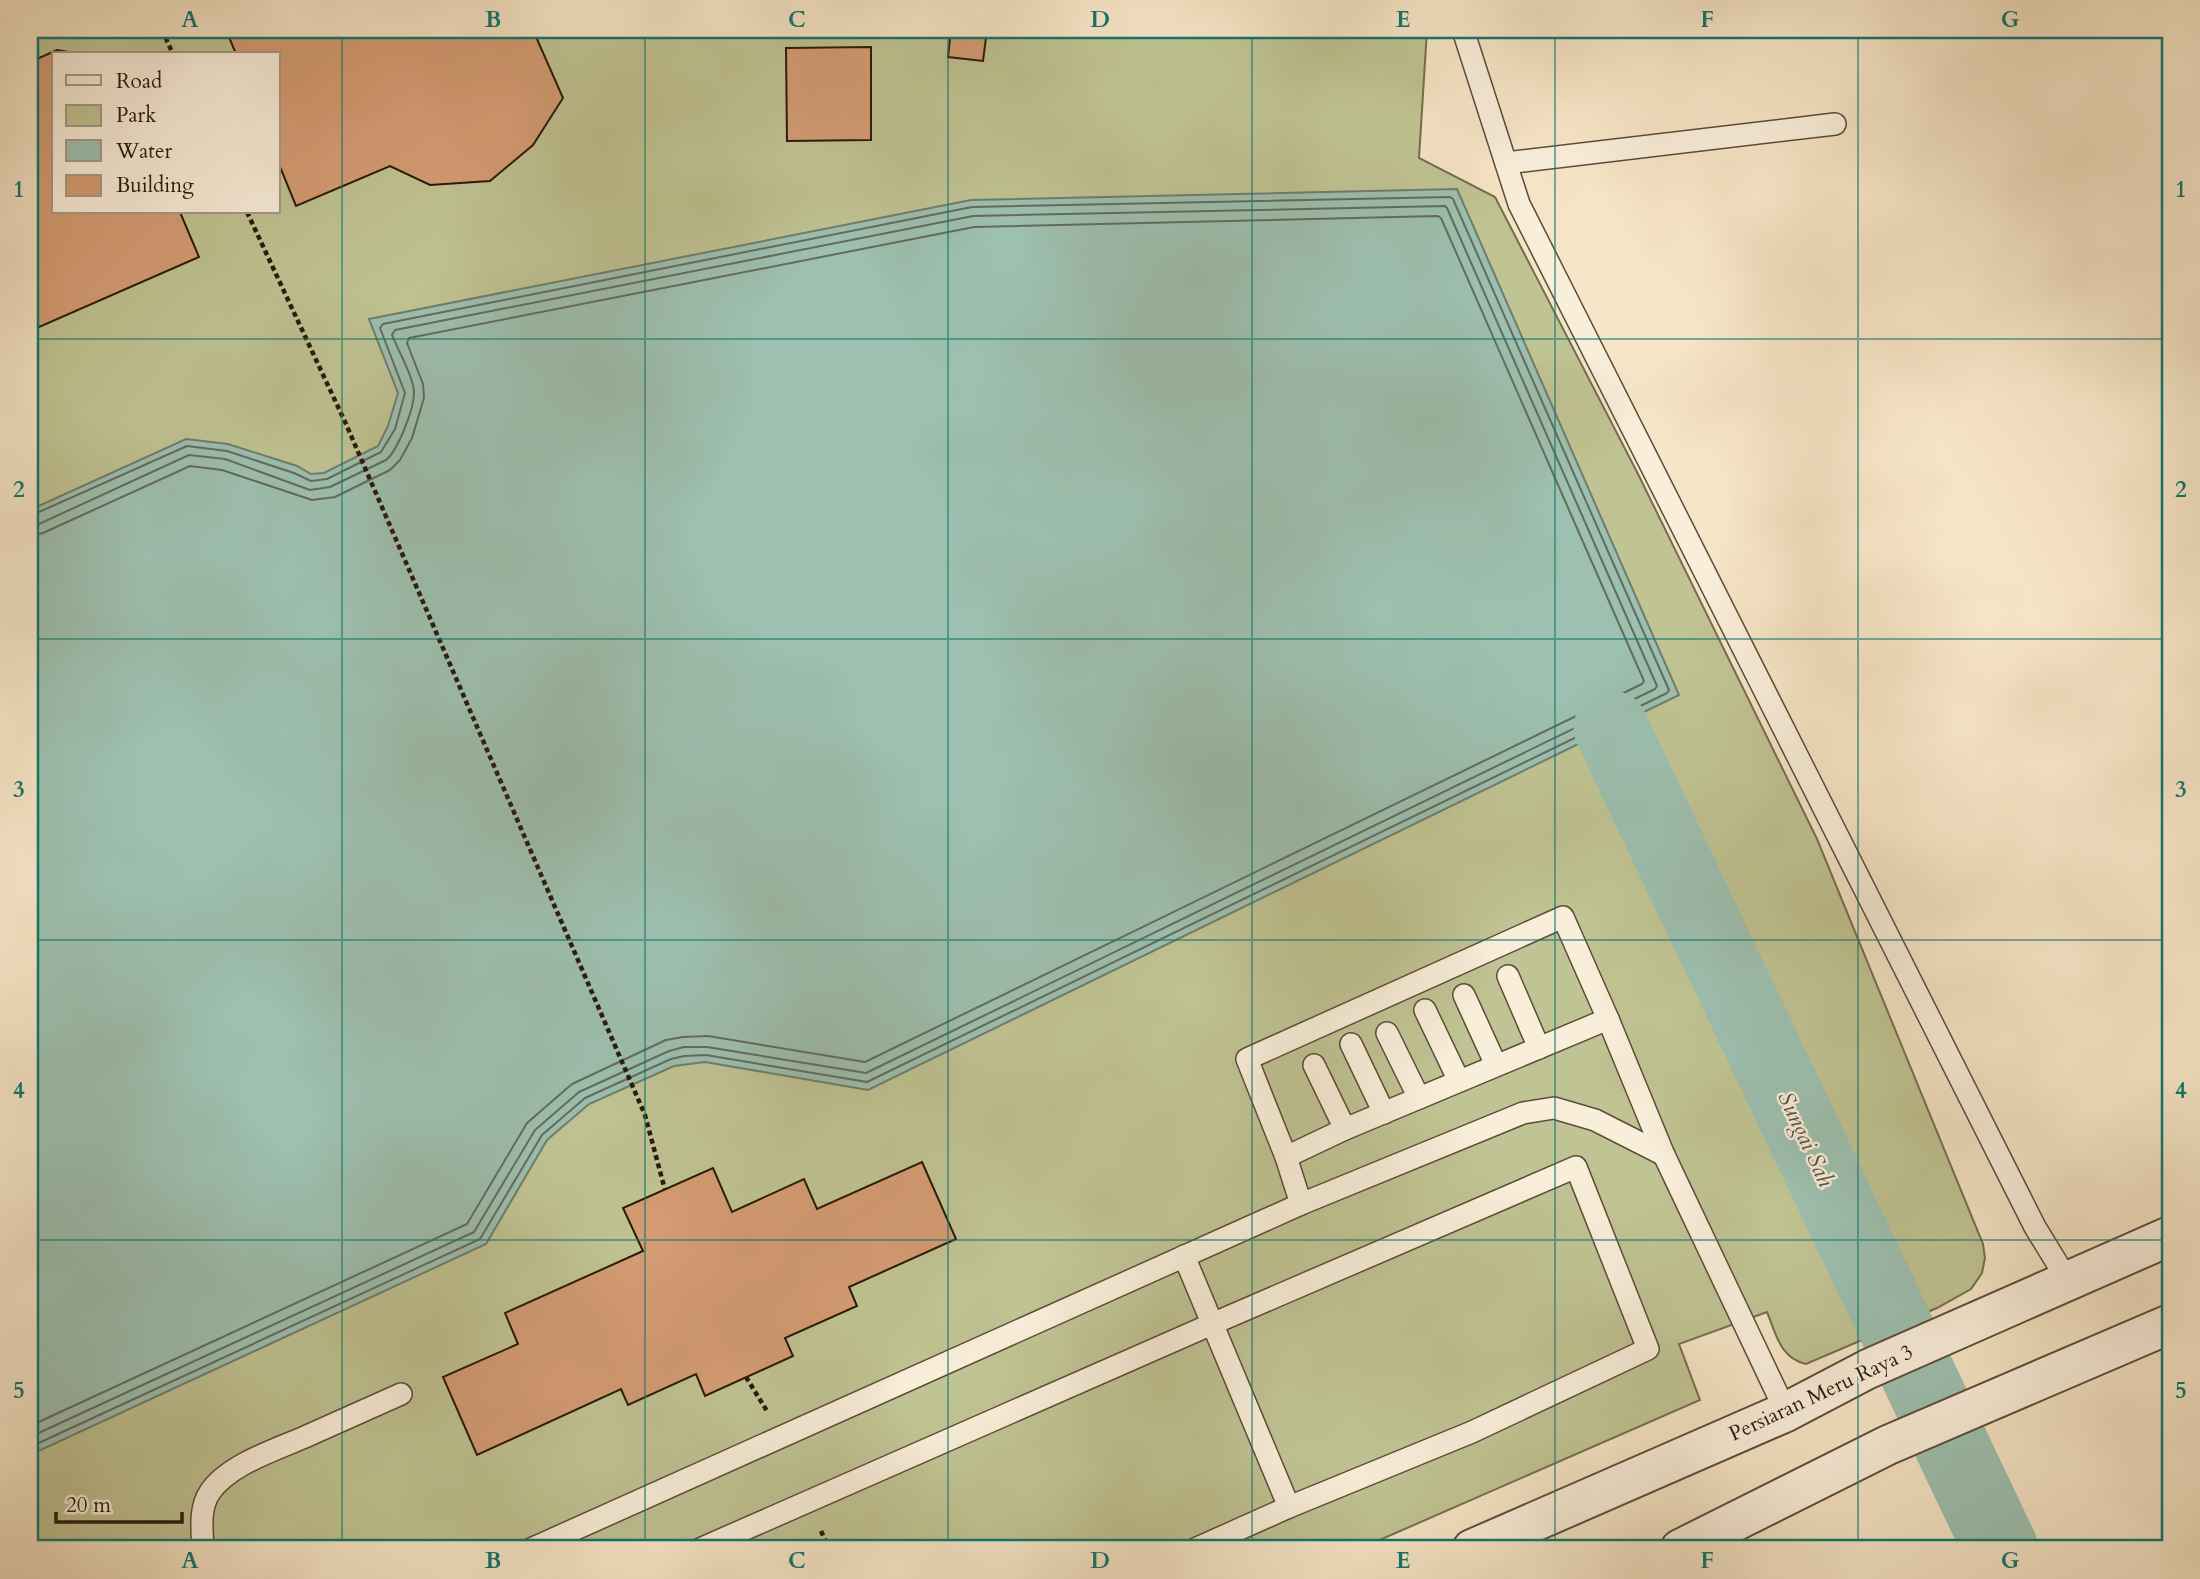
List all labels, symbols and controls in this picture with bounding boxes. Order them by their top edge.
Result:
text: A [181,4,199,35]
text: B [485,4,501,35]
text: C [788,4,806,35]
text: D [1090,4,1110,35]
text: E [1396,4,1410,35]
text: F [1700,4,1714,35]
text: G [2001,4,2020,35]
legend [52,52,280,214]
text: Road [116,67,162,96]
text: Park [116,101,157,130]
text: Water [115,137,172,166]
text: Building [116,171,194,200]
text: 1 [13,174,25,205]
text: 1 [2175,174,2187,205]
text: 2 [13,474,25,505]
text: 2 [2175,474,2187,505]
text: 3 [13,774,25,805]
text: 3 [2175,774,2187,805]
text: 4 [13,1075,25,1106]
text: 4 [2175,1075,2187,1106]
water label: Sungai Sah [1770,1086,1842,1192]
street label: Persiaran Meru Raya 3 [1724,1338,1918,1448]
text: 5 [13,1375,25,1406]
text: 5 [2175,1375,2187,1406]
scale bar [56,1481,182,1525]
text: 20 m [66,1491,111,1520]
text: A [181,1545,199,1576]
text: B [485,1545,501,1576]
text: C [788,1545,806,1576]
text: D [1090,1545,1110,1576]
text: E [1396,1545,1410,1576]
text: F [1700,1545,1714,1576]
text: G [2001,1545,2020,1576]

